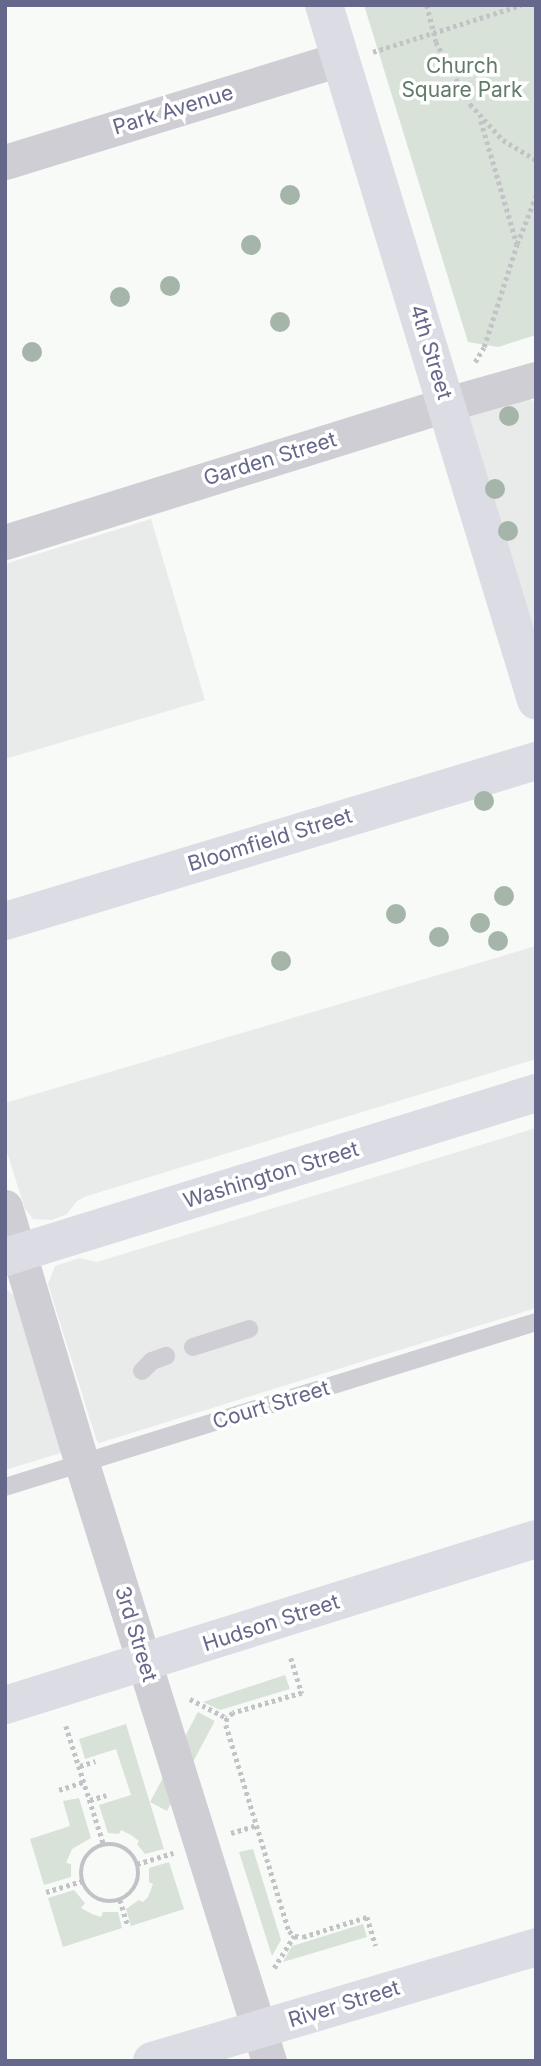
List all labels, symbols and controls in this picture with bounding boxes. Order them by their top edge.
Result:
park label: Church Square Park [401,53,523,103]
street label: Park Avenue [110,80,236,140]
street label: 4th Street [405,301,457,403]
street label: Garden Street [200,427,340,491]
street label: Bloomfield Street [185,803,355,877]
street label: Washington Street [180,1136,362,1214]
street label: Court Street [210,1375,332,1435]
street label: 3rd Street [110,1583,162,1685]
street label: Hudson Street [200,1589,342,1657]
street label: River Street [285,1975,403,2033]

